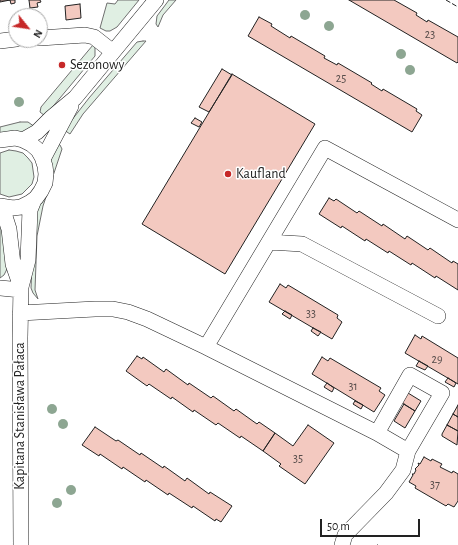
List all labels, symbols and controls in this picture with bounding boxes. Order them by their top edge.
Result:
north arrow [8,8,48,48]
house number: 23 [425,27,435,41]
text: N [31,28,45,40]
place label: Sezonowy [70,57,124,73]
marker: Sezonowy [57,60,67,70]
house number: 25 [336,71,346,85]
place label: Kaufland [236,166,286,182]
marker: Kaufland [223,169,233,179]
house number: 33 [306,306,316,320]
street label: Kapitana Stanisława Pałaca [12,342,28,490]
house number: 29 [431,352,443,366]
house number: 31 [348,379,358,393]
house number: 35 [293,451,303,465]
house number: 37 [430,477,440,491]
scale bar [322,511,422,537]
text: 50 m [327,520,350,532]

